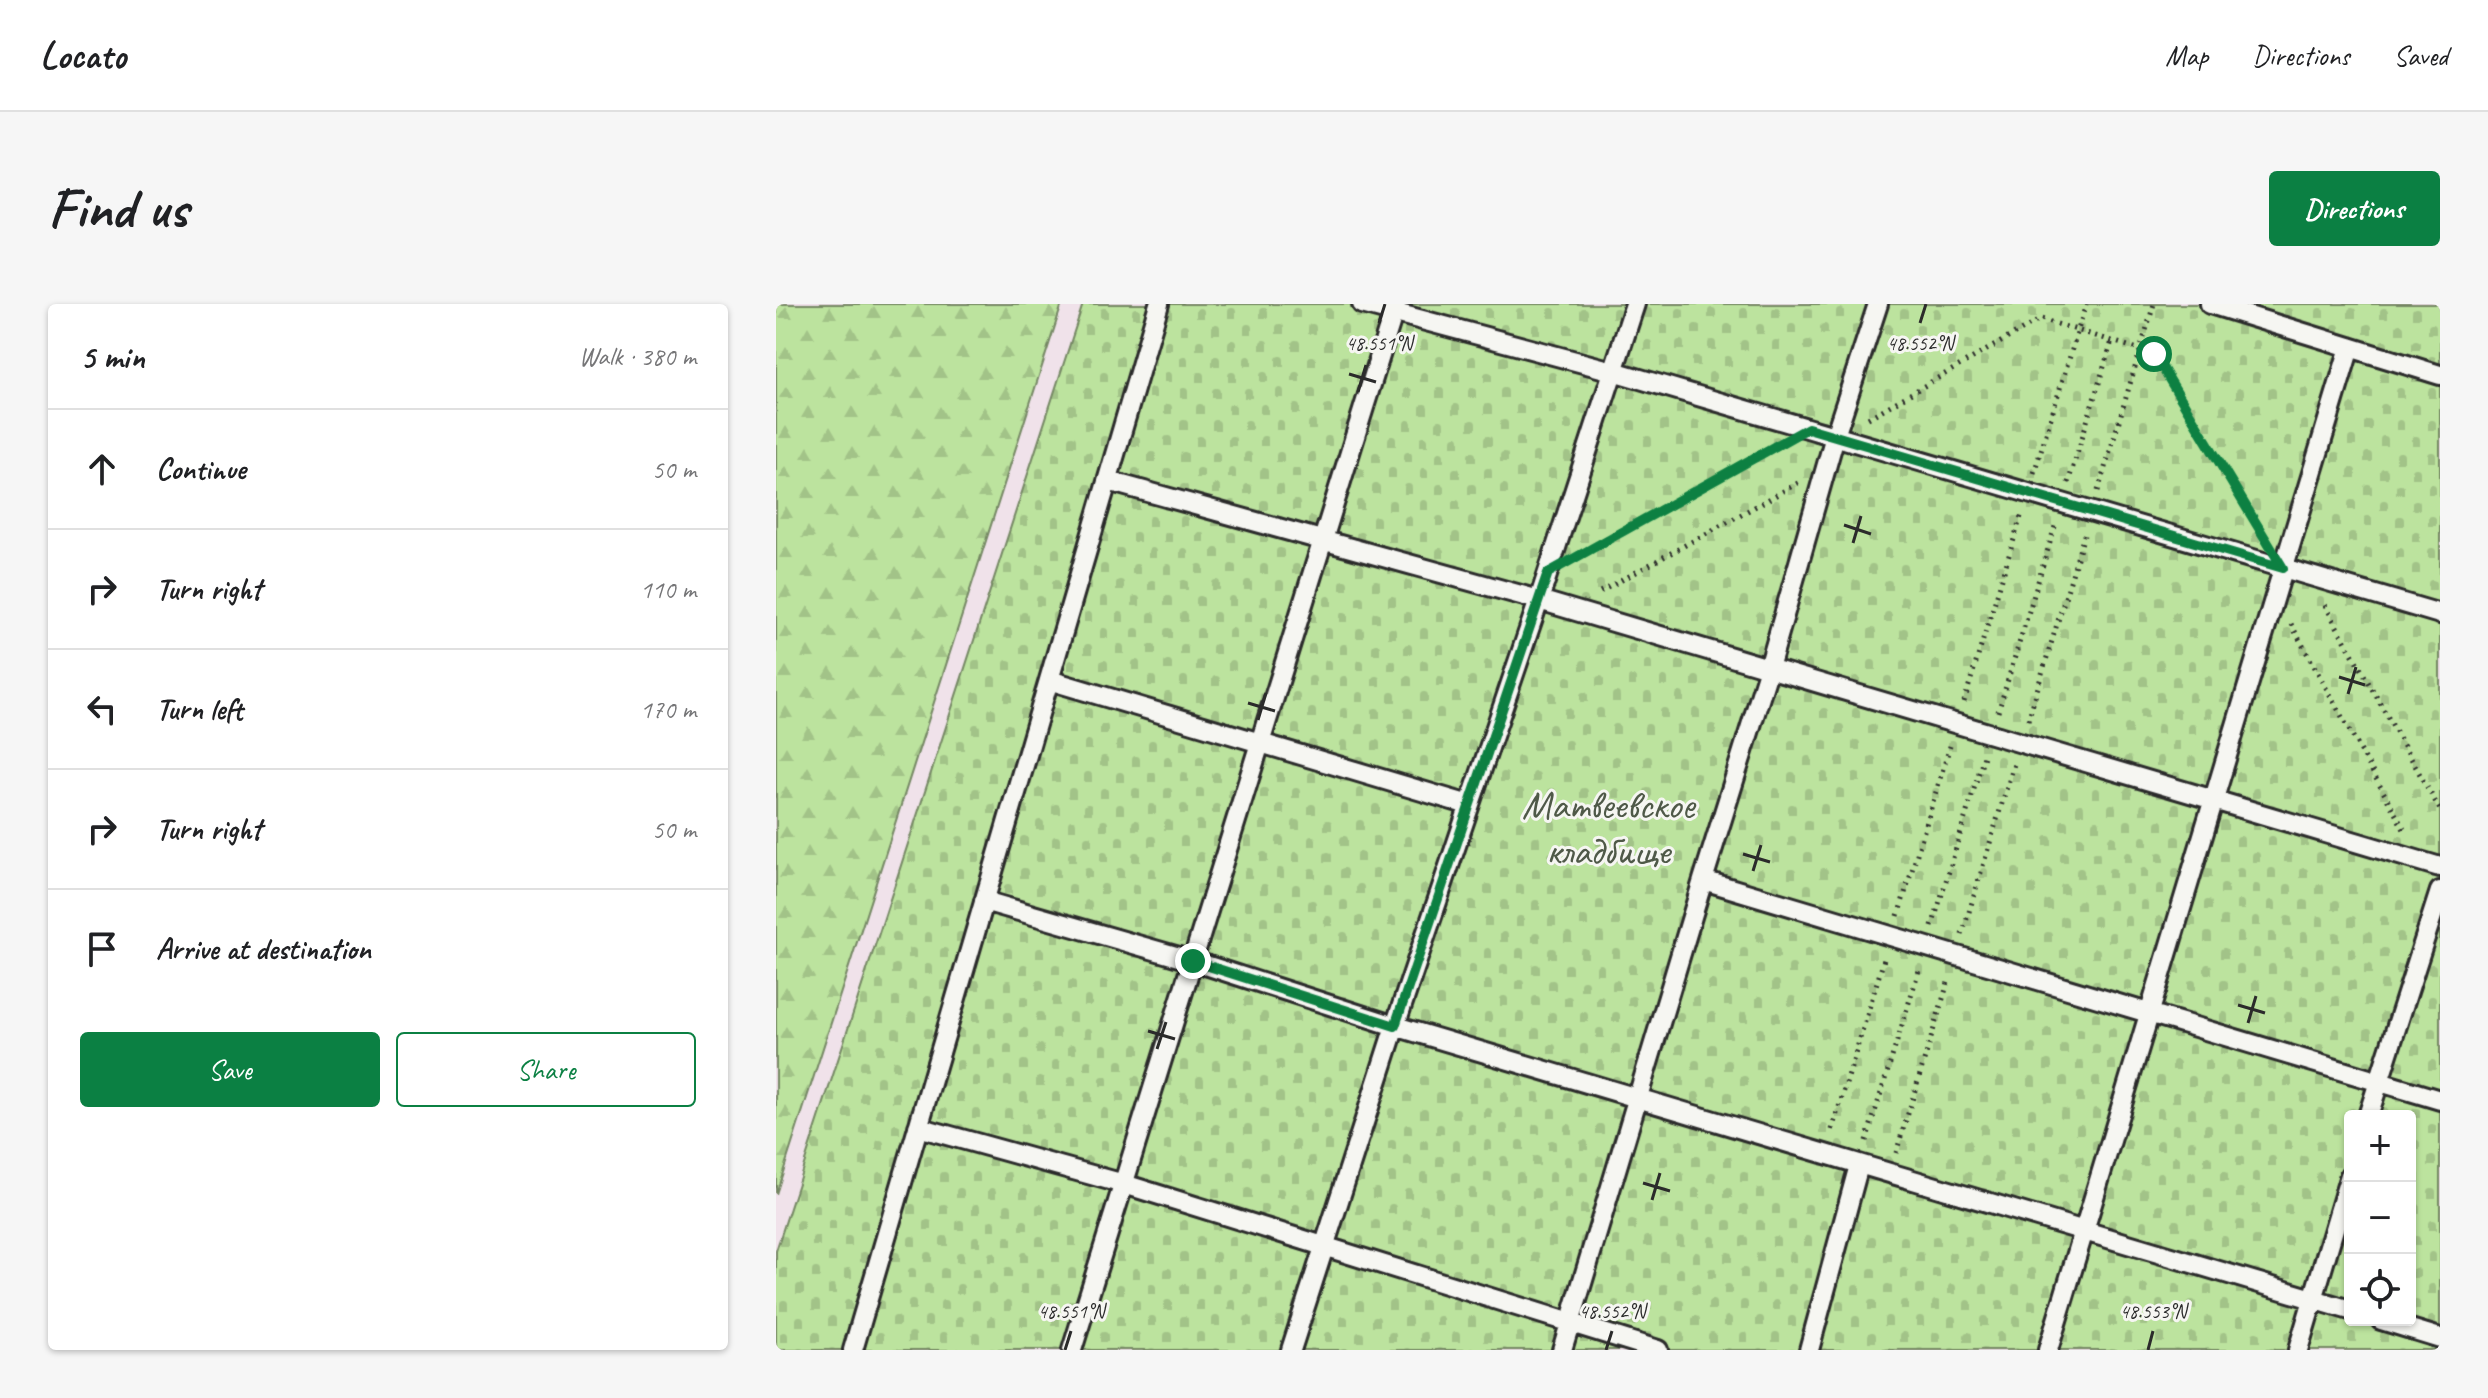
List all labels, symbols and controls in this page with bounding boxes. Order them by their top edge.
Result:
text: Locato [40,32,126,79]
text: Map [2165,38,2208,73]
text: Directions [2252,38,2350,73]
text: Saved [2394,38,2448,73]
button: Directions [2269,171,2440,246]
text: Find us [48,173,188,244]
text: 48.551°N [1346,331,1415,356]
text: 48.552°N [1887,331,1956,356]
text: 5 min [80,335,145,378]
route start [2136,336,2172,372]
text: Walk · 380 m [579,340,696,373]
icon: ahead [80,447,124,491]
text: Continue [156,450,246,488]
text: 50 m [652,453,696,486]
icon: right [80,567,124,611]
text: Turn right [156,570,261,608]
text: 110 m [640,573,696,606]
icon: left [80,687,124,731]
text: Turn left [156,690,243,728]
text: 170 m [640,693,696,726]
park label: Матвеевское кладбище [1522,780,1697,876]
icon: right [80,807,124,851]
text: Turn right [156,810,261,848]
text: 50 m [652,813,696,846]
icon: arrive [80,927,124,971]
text: Arrive at destination [156,930,371,968]
route end [1175,943,1211,979]
button: Save [80,1032,380,1107]
button: Share [396,1032,696,1107]
map controls [2344,1110,2416,1326]
button: + [2344,1110,2416,1182]
button: − [2344,1182,2416,1254]
button: locate [2344,1254,2416,1326]
text: 48.551°N [1038,1299,1107,1324]
text: 48.552°N [1579,1299,1648,1324]
text: 48.553°N [2120,1299,2189,1324]

